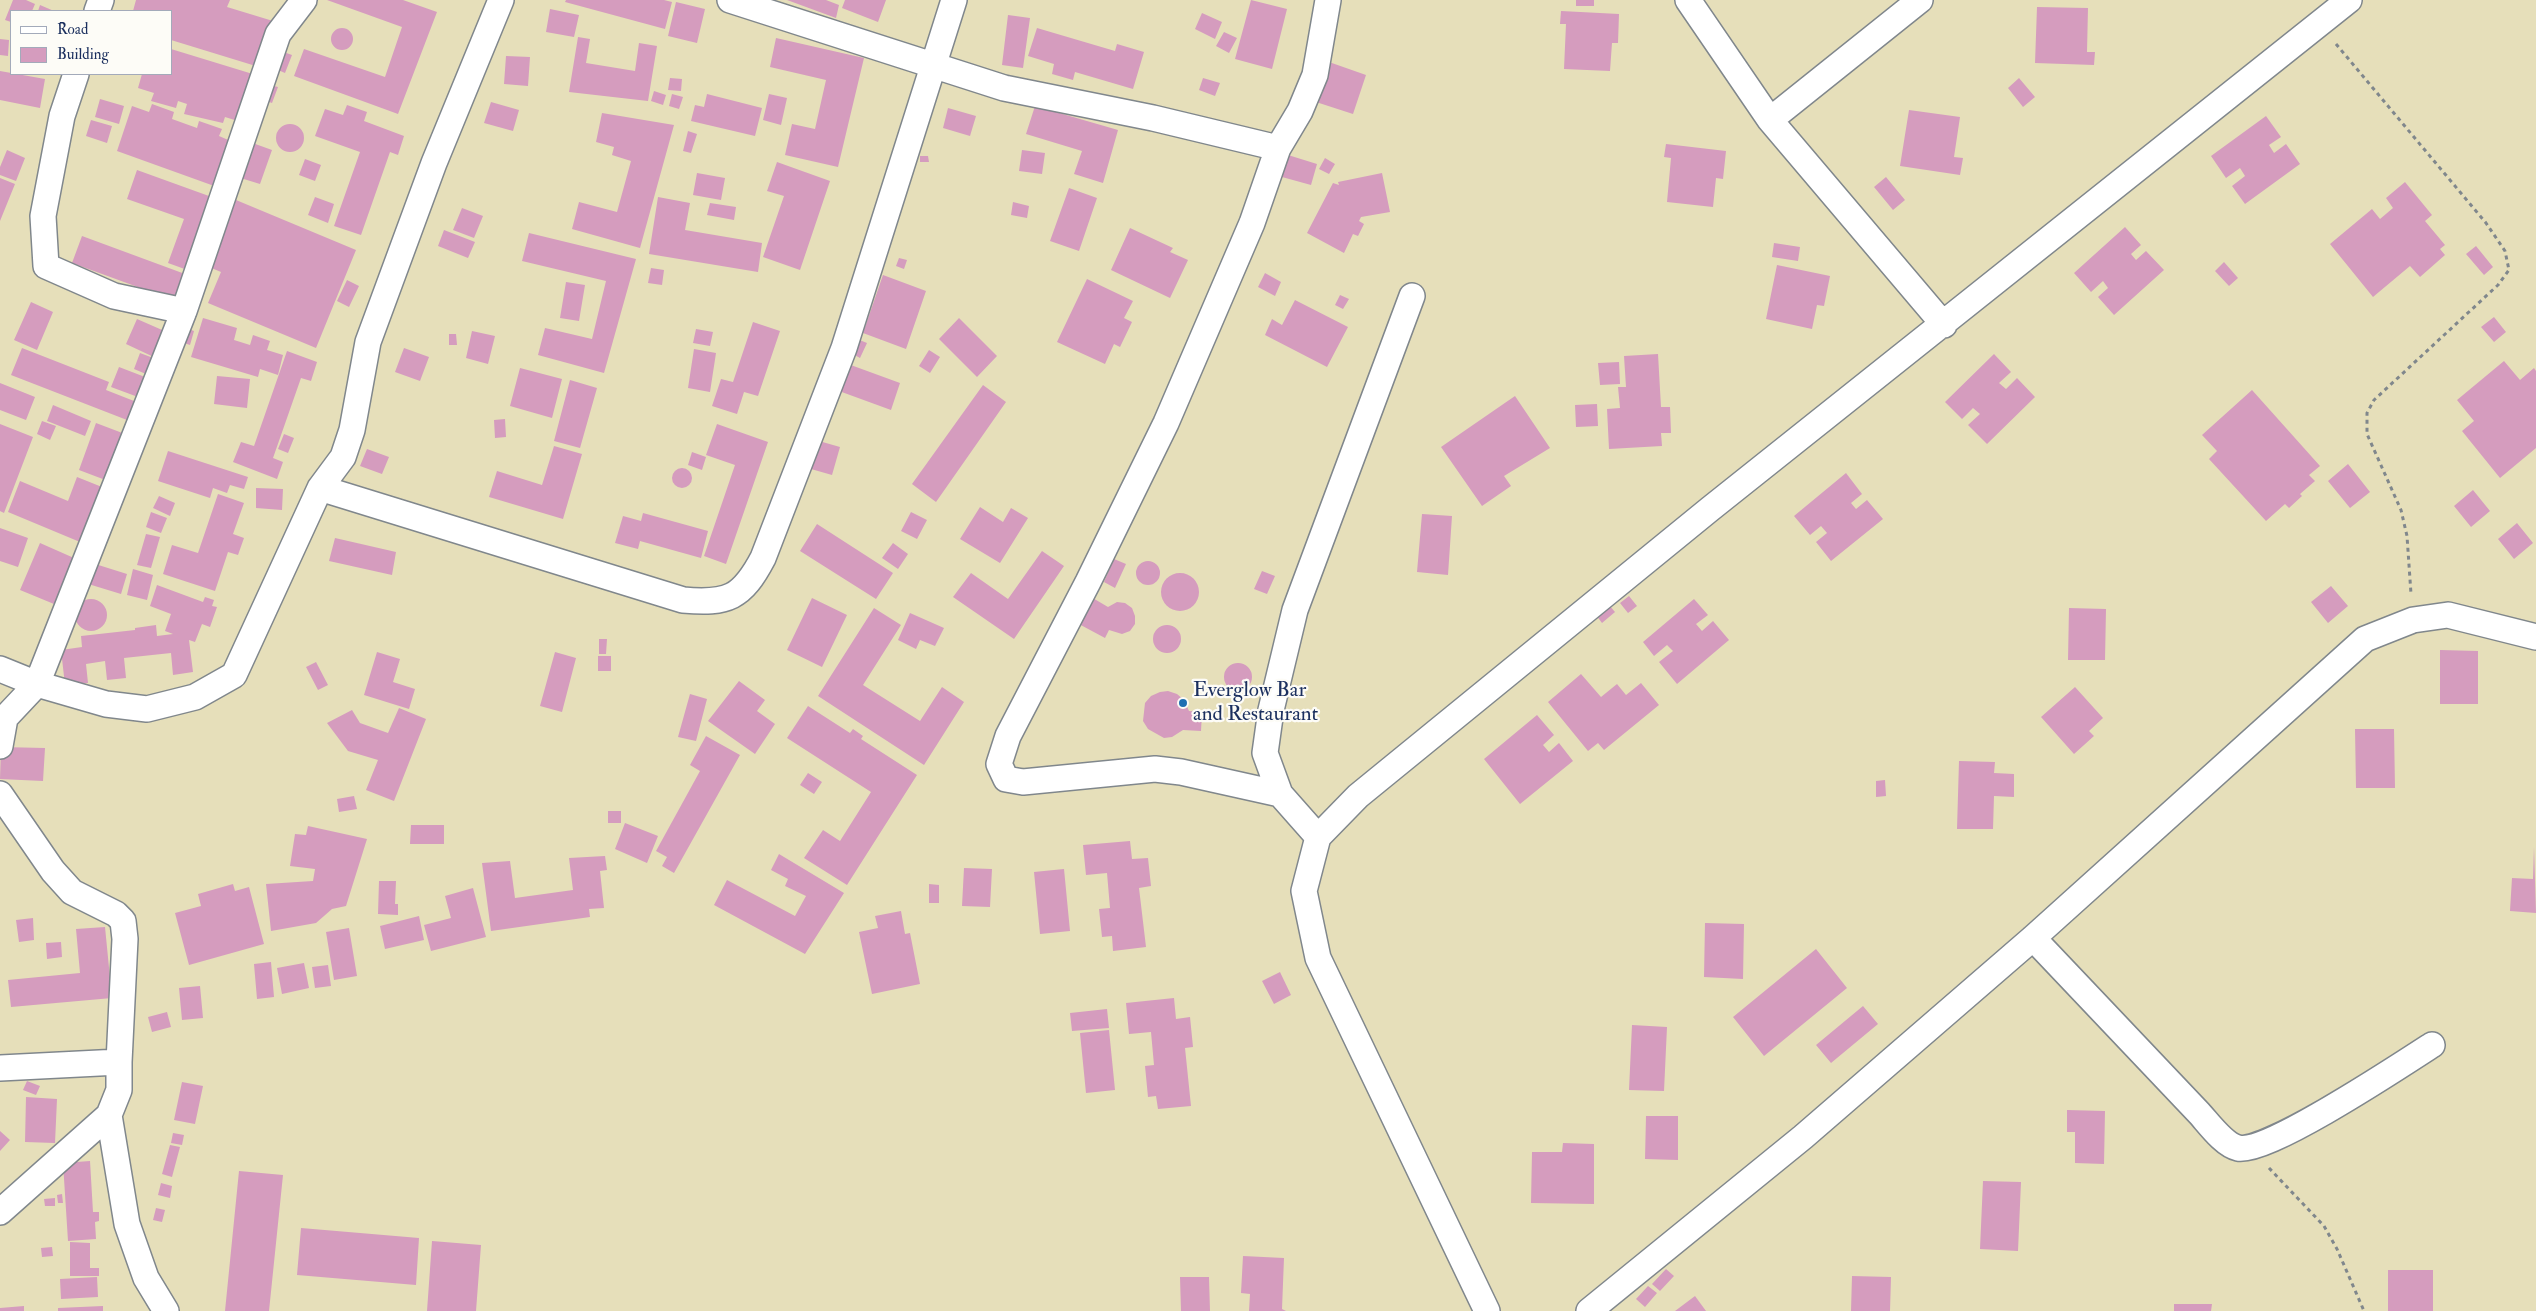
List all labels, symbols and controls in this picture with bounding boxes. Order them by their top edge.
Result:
legend [10,10,172,75]
text: Road [57,20,88,39]
text: Building [57,45,109,64]
place label: Everglow Bar and Restaurant [1193,678,1318,728]
marker: Everglow Bar and Restaurant [1177,697,1189,709]

